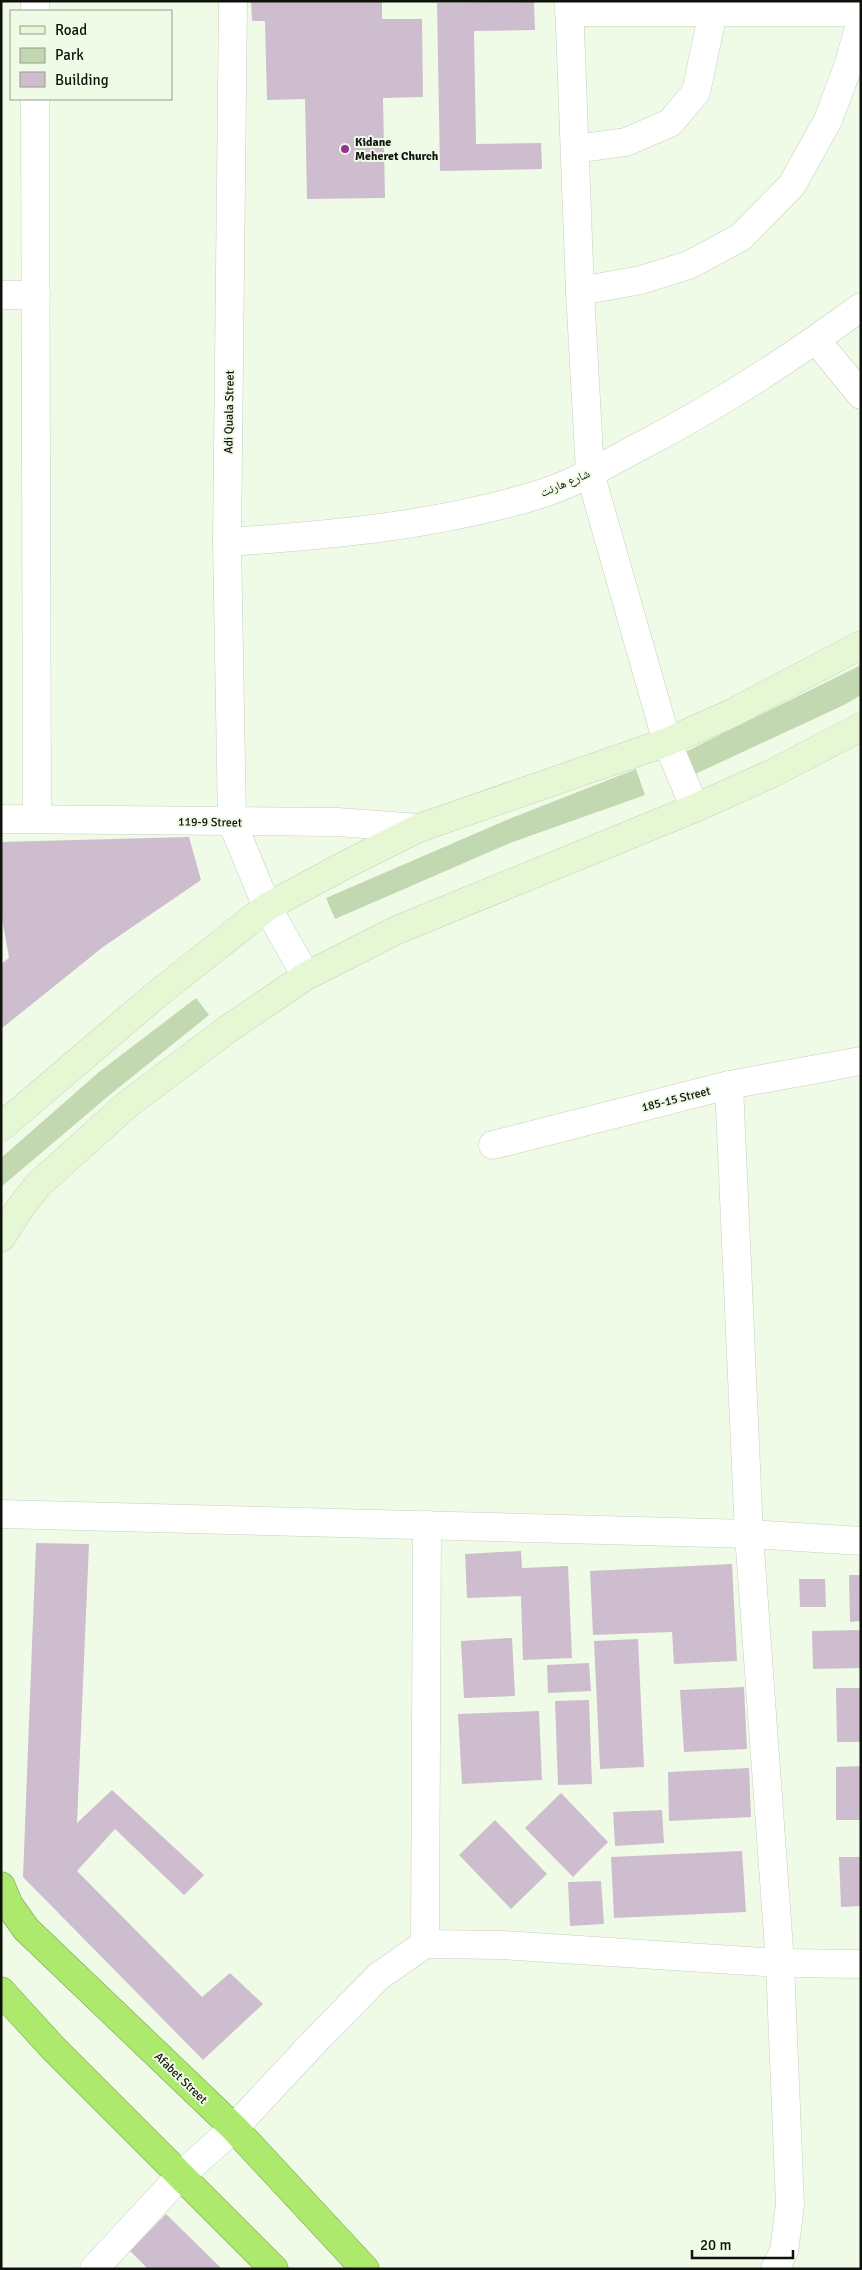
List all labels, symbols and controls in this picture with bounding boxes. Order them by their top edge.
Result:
legend [10,10,172,100]
text: Road [55,21,87,39]
text: Park [55,46,84,64]
text: Building [55,71,109,89]
place label: Kidane Meheret Church [355,135,439,164]
marker: Kidane Meheret Church [339,143,351,155]
street label: Adi Quala Street [221,370,238,454]
street label: شارع هارنت [538,466,592,501]
street label: 119-9 Street [178,814,242,831]
street label: 185-15 Street [640,1084,712,1115]
street label: Afabet Street [151,2049,210,2107]
scale bar [692,2228,793,2260]
text: 20 m [700,2236,731,2254]

